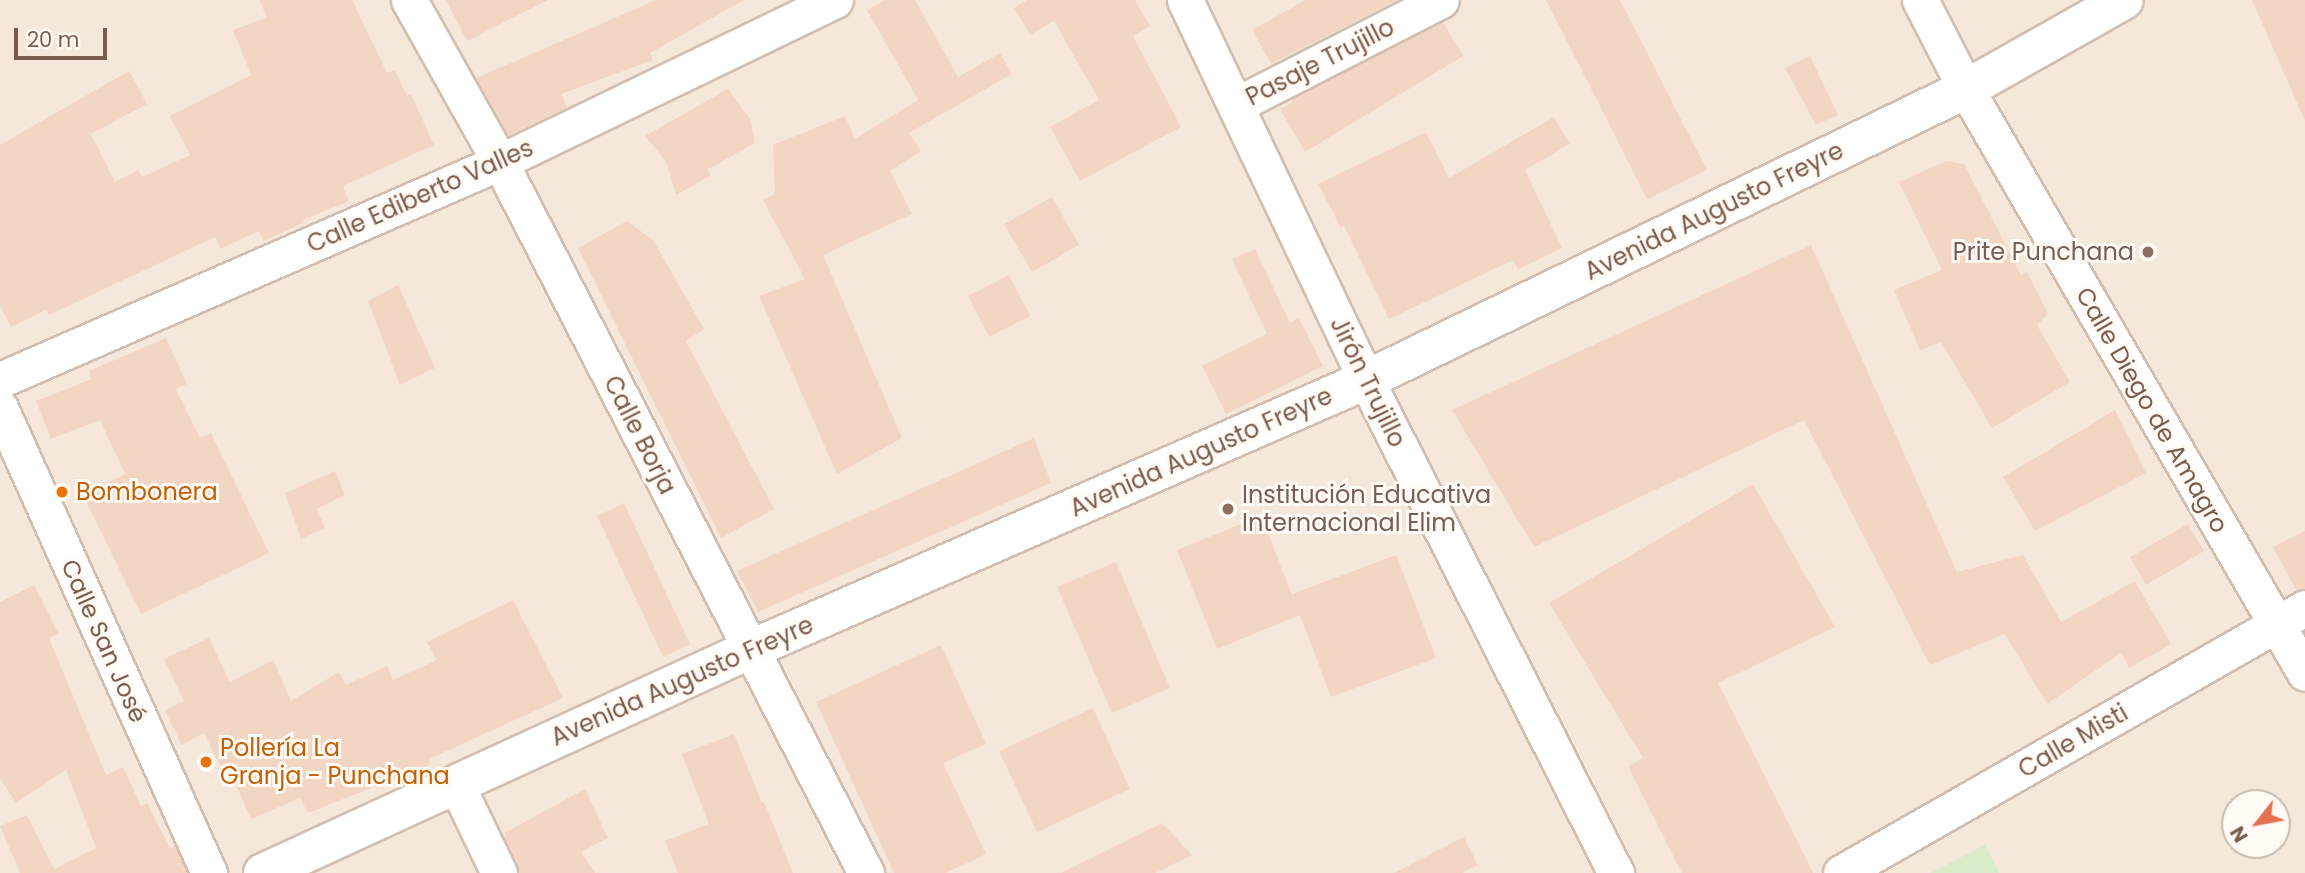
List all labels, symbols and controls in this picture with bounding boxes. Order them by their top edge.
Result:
street label: Pasaje Trujillo [1241,12,1399,112]
scale bar [18,14,110,58]
text: 20 m [27,25,80,54]
street label: Calle Ediberto Valles [302,133,538,259]
street label: Avenida Augusto Freyre [1580,136,1848,286]
place label: Prite Punchana [1953,238,2134,266]
marker: Prite Punchana [2140,244,2156,260]
street label: Calle Diego de Amagro [2070,282,2234,538]
street label: Jirón Trujillo [1324,312,1412,452]
street label: Calle Borja [598,371,682,499]
street label: Avenida Augusto Freyre [1065,381,1337,523]
place label: Bombonera [76,478,218,506]
place label: Institución Educativa Internacional Elim [1242,481,1491,537]
marker: Bombonera [54,484,70,500]
marker: Institución Educativa Internacional Elim [1220,501,1236,517]
street label: Calle San José [55,555,153,727]
street label: Avenida Augusto Freyre [546,610,818,752]
street label: Calle Misti [2013,698,2133,784]
place label: Pollería La Granja - Punchana [220,734,450,790]
marker: Pollería La Granja - Punchana [198,754,214,770]
north arrow [2221,789,2291,859]
text: N [2224,821,2255,847]

